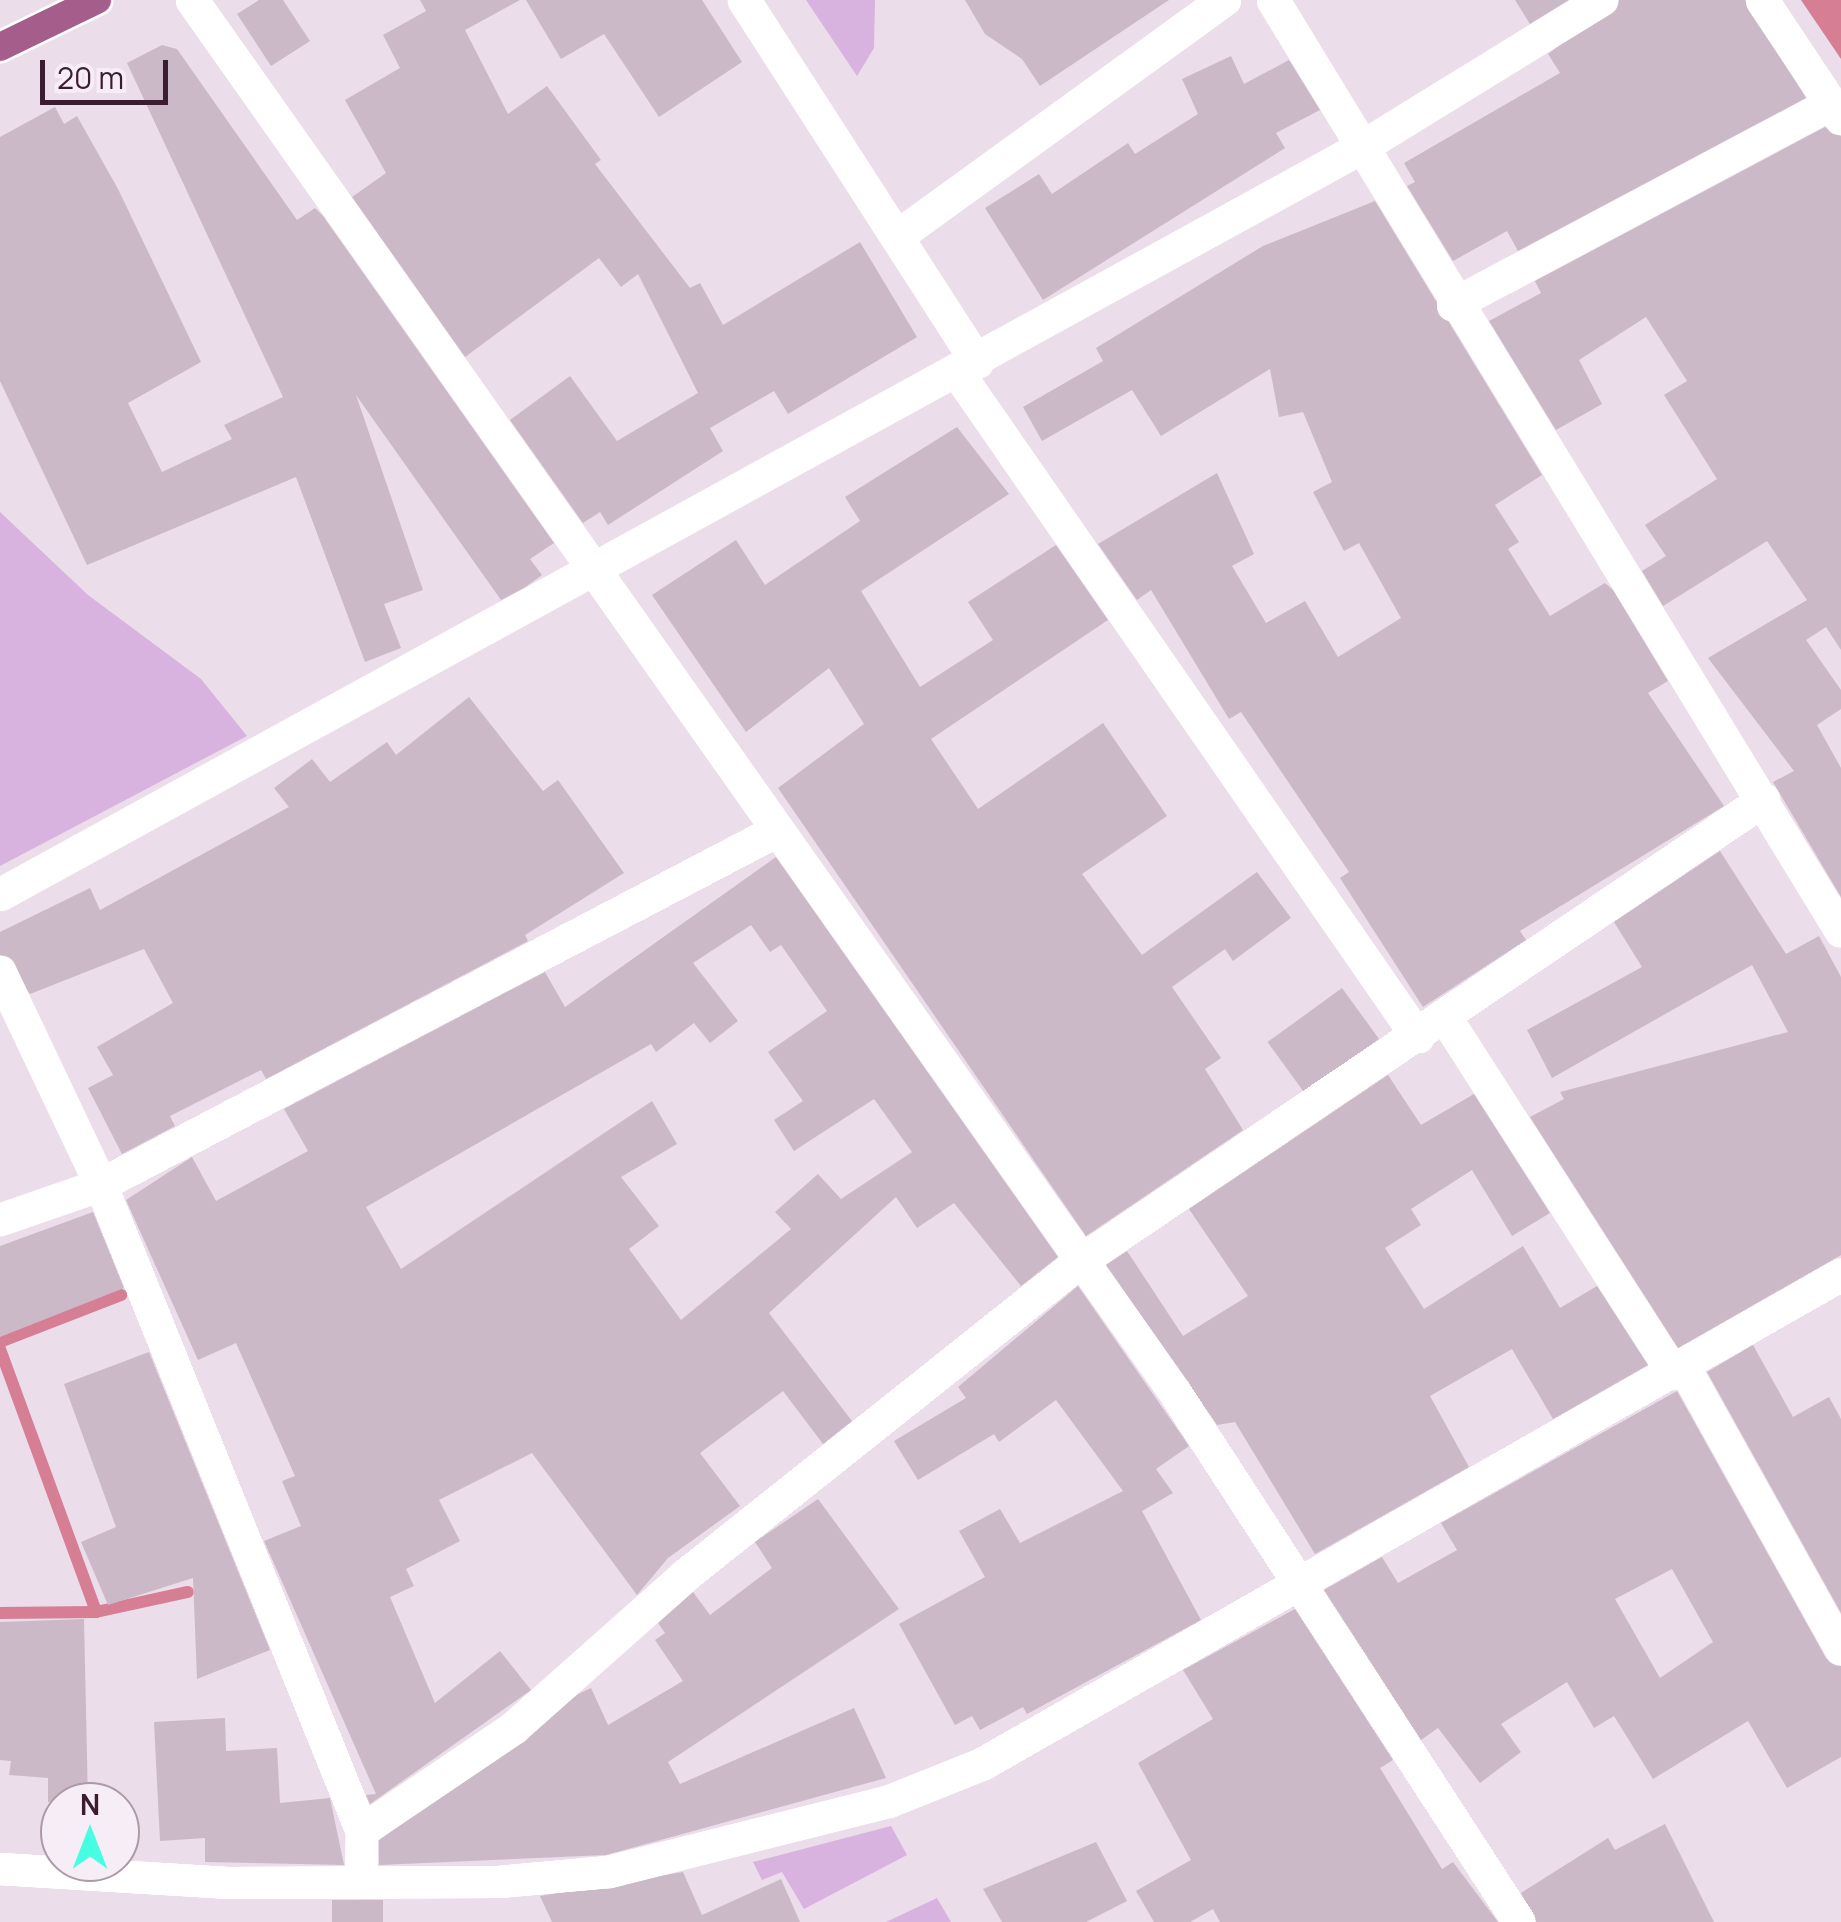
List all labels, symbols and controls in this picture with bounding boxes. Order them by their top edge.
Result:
scale bar [45,40,172,102]
text: 20 m [57,57,124,98]
north arrow [40,1782,140,1882]
text: N [80,1785,100,1823]

